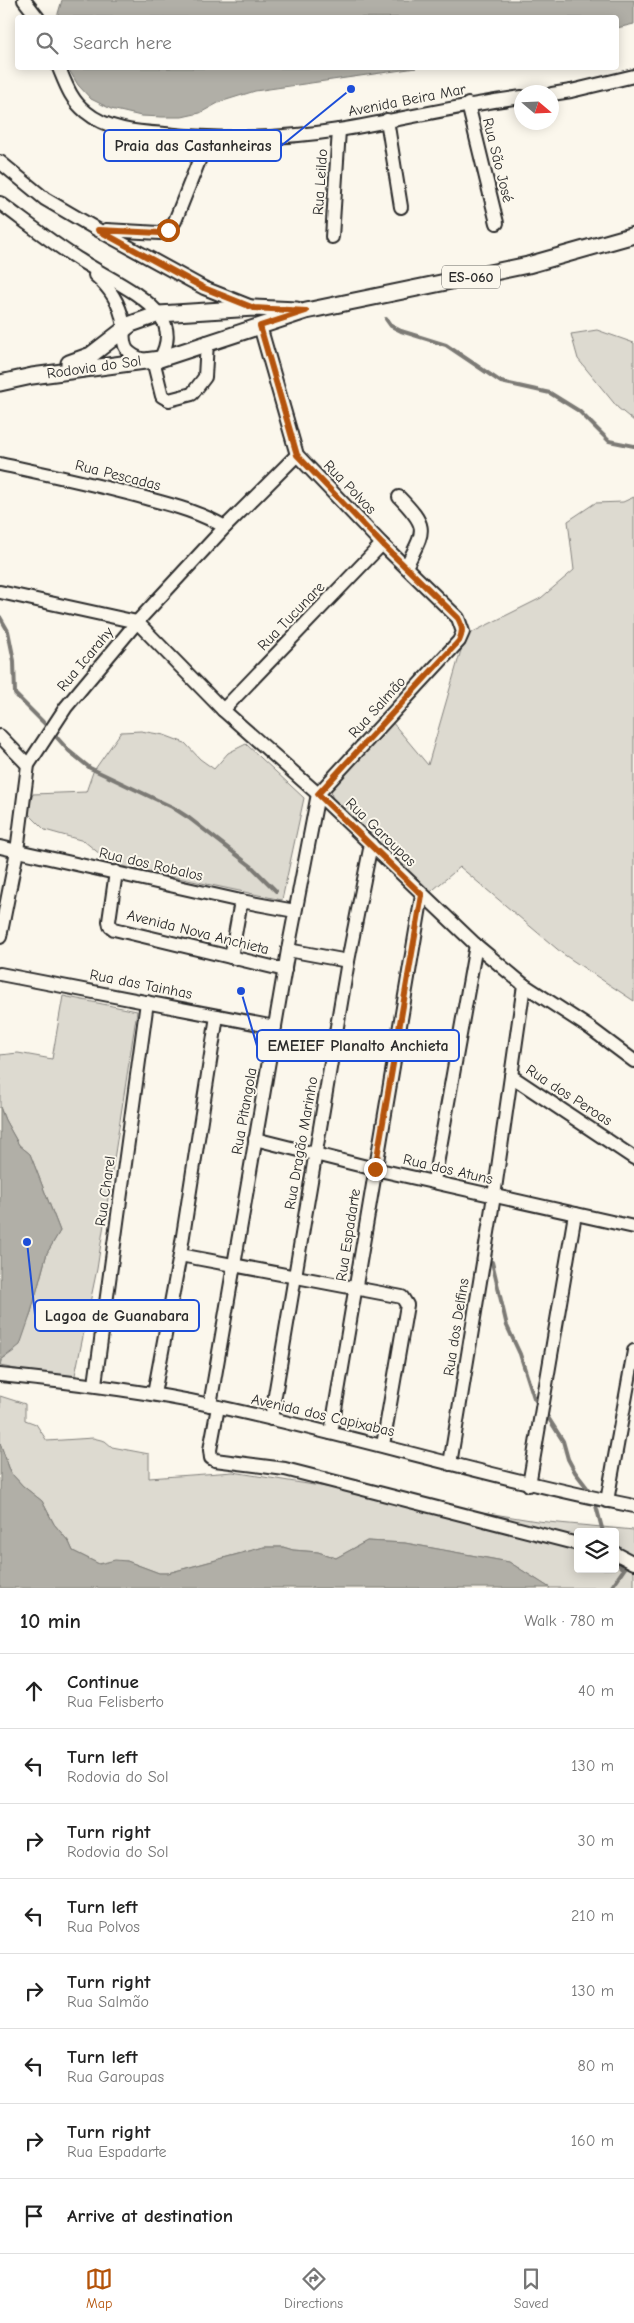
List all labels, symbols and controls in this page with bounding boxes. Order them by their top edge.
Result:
search box [15,15,619,70]
icon: search [33,29,61,57]
text: Search here [73,32,172,54]
street label: Avenida Beira Mar [347,80,467,120]
north arrow [514,85,559,130]
street label: Rua São José [479,116,517,205]
callout: Praia das Castanheiras [104,130,281,161]
text: Praia das Castanheiras [115,137,272,155]
street label: Rua Leildo [309,148,331,216]
route start [157,219,180,242]
road number: ES-060 [442,266,500,288]
street label: Rodovia do Sol [46,351,142,383]
street label: Rua Pescadas [73,456,163,494]
street label: Rua Polvos [320,456,380,518]
street label: Rua Tucunare [254,577,329,654]
street label: Rua Icarahy [53,623,117,695]
street label: Rua Salmão [345,672,409,742]
street label: Rua Garoupas [342,794,420,870]
street label: Rua dos Robalos [97,843,205,885]
street label: Avenida Nova Anchieta [125,906,271,958]
street label: Rua das Tainhas [88,965,194,1003]
callout: EMEIEF Planalto Anchieta [257,1030,459,1061]
text: EMEIEF Planalto Anchieta [267,1037,449,1055]
street label: Rua dos Peroas [522,1060,616,1130]
street label: Rua Pitangola [227,1066,261,1156]
street label: Rua Dragão Marinho [280,1075,322,1211]
street label: Rua dos Atuns [401,1150,495,1188]
street label: Rua Charel [91,1155,119,1227]
route end [364,1158,387,1181]
street label: Rua Espadarte [332,1187,364,1283]
street label: Rua dos Delfins [439,1277,473,1377]
callout: Lagoa de Guanabara [35,1300,199,1331]
text: Lagoa de Guanabara [45,1307,189,1325]
street label: Avenida dos Capixabas [250,1390,396,1440]
map controls [574,1528,619,1573]
button: layers [574,1528,619,1573]
text: 10 min [20,1609,81,1633]
text: Walk · 780 m [524,1612,614,1630]
text: Continue [67,1671,139,1693]
icon: ahead [20,1677,48,1705]
text: 40 m [578,1682,614,1700]
text: Rua Felisberto [67,1693,164,1711]
text: Turn left [67,1746,138,1768]
icon: left [20,1752,48,1780]
text: 130 m [571,1757,614,1775]
text: Rodovia do Sol [67,1768,169,1786]
text: Turn right [67,1821,151,1843]
icon: right [20,1827,48,1855]
text: 30 m [578,1832,614,1850]
text: Rodovia do Sol [67,1843,169,1861]
text: Turn left [67,1896,138,1918]
icon: left [20,1902,48,1930]
text: 210 m [571,1907,614,1925]
text: Rua Polvos [67,1918,140,1936]
text: Turn right [67,1971,151,1993]
icon: right [20,1977,48,2005]
text: 130 m [571,1982,614,2000]
text: Rua Salmão [67,1993,149,2011]
text: Turn left [67,2046,138,2068]
icon: left [20,2052,48,2080]
text: 80 m [577,2057,614,2075]
text: Rua Garoupas [67,2068,164,2086]
text: Turn right [67,2121,151,2143]
icon: right [20,2127,48,2155]
text: 160 m [571,2132,614,2150]
text: Rua Espadarte [67,2143,167,2161]
icon: arrive [20,2202,48,2230]
text: Arrive at destination [67,2205,233,2227]
tab: Map [85,2265,113,2312]
tab: Directions [284,2265,343,2312]
tab: Saved [514,2265,549,2312]

